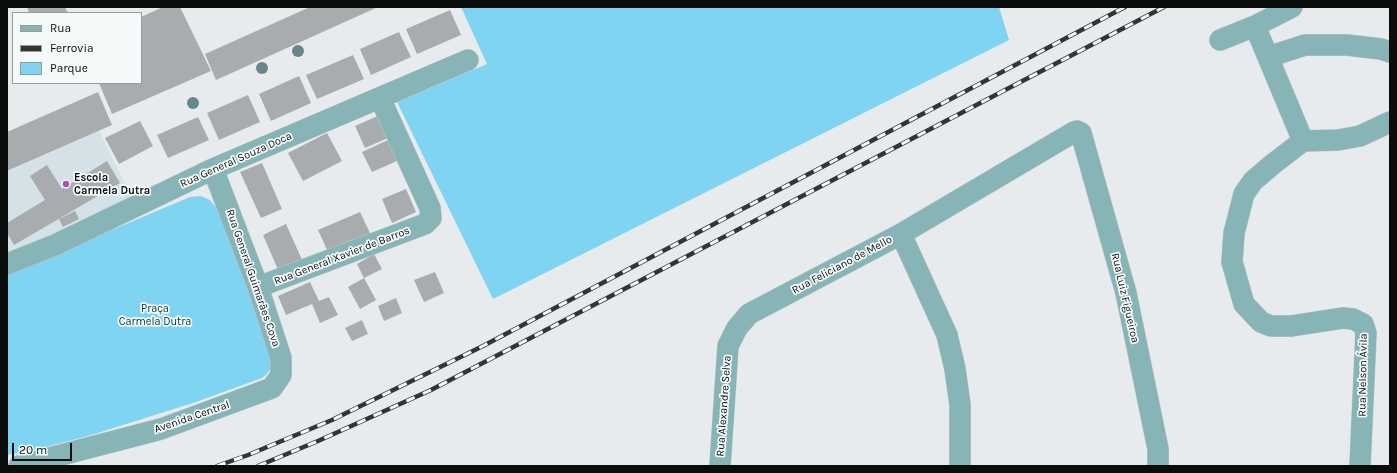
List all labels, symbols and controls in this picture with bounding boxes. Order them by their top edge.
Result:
legend [12,12,142,84]
text: Rua [50,21,71,35]
text: Ferrovia [50,41,94,55]
text: Parque [50,61,88,75]
street label: Rua General Souza Doca [178,129,294,191]
place label: Escola Carmela Dutra [74,171,150,197]
marker: Escola Carmela Dutra [61,179,71,189]
street label: Rua General Guimarães Cova [223,207,283,349]
street label: Rua General Xavier de Barros [272,224,412,288]
street label: Rua Feliciano de Mello [790,233,894,297]
street label: Rua Luiz Figueiroa [1108,252,1142,344]
park label: Praça Carmela Dutra [119,302,191,328]
street label: Rua Nelson Ávila [1356,333,1370,417]
street label: Rua Alexandre Selva [714,355,734,457]
street label: Avenida Central [153,398,231,436]
scale bar [14,435,74,461]
text: 20 m [19,443,47,457]

